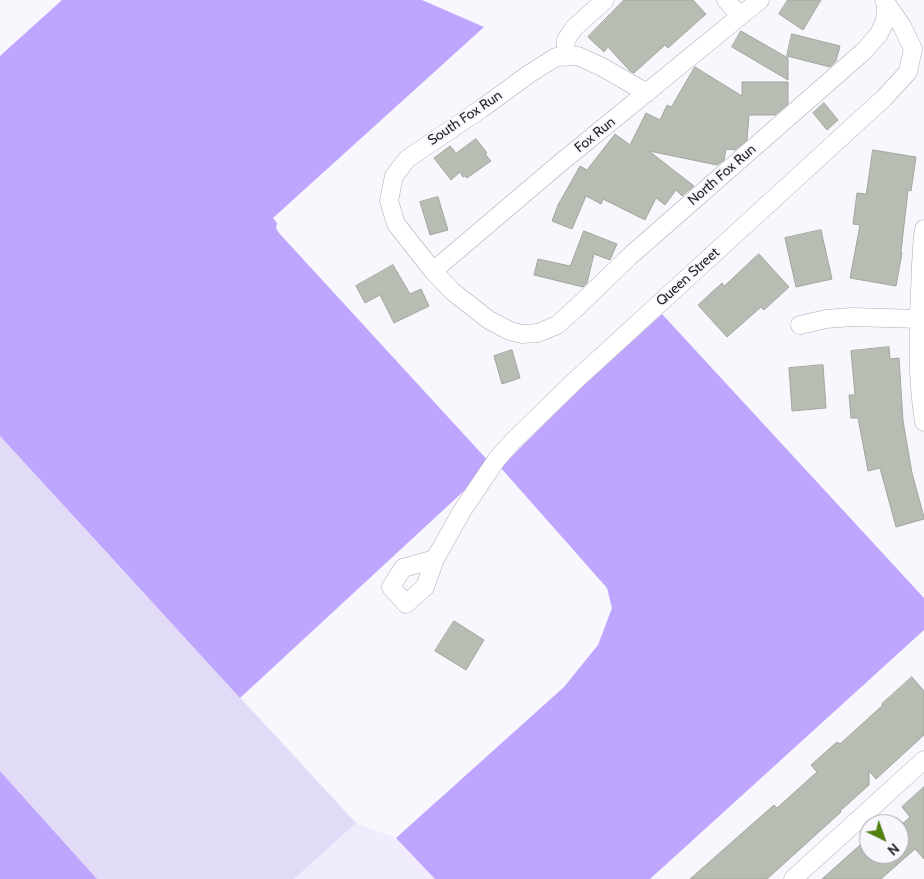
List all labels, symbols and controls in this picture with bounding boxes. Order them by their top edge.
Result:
street label: South Fox Run [425,87,505,149]
street label: Fox Run [571,114,619,156]
street label: North Fox Run [685,141,759,209]
street label: Queen Street [653,244,723,310]
north arrow [859,814,909,864]
text: N [884,839,903,859]

